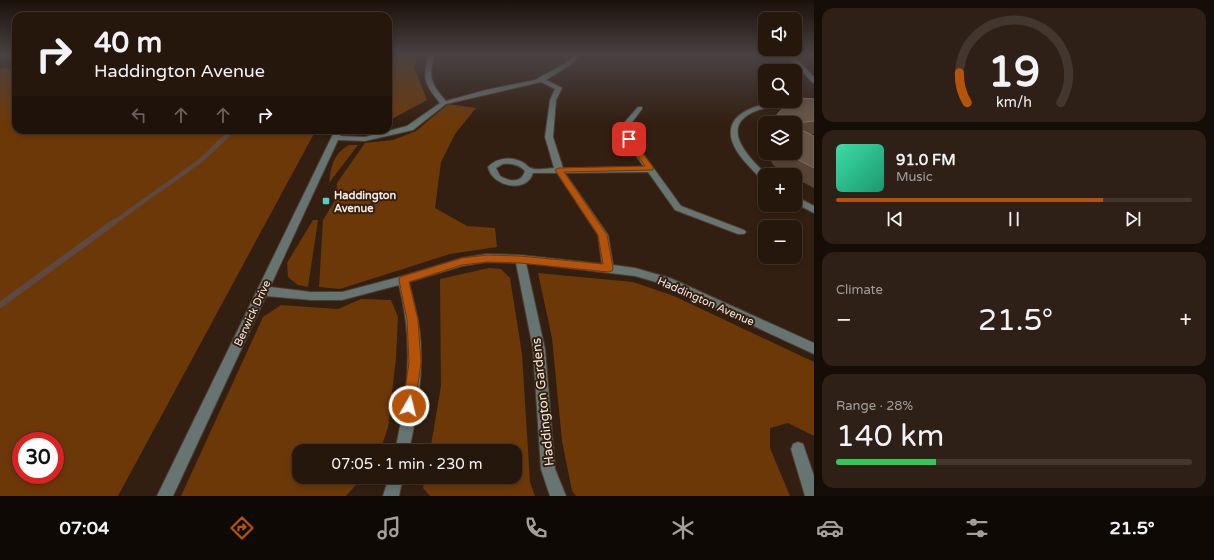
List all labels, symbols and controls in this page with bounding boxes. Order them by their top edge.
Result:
map controls [758,12,802,264]
button: sound [758,12,802,56]
text: 40 m [94,26,162,60]
icon: right [28,28,80,80]
text: 19 [988,48,1040,98]
text: Haddington Avenue [94,60,265,82]
button: search [758,64,802,108]
text: km/h [996,94,1032,111]
icon: left [128,104,150,126]
icon: ahead [170,104,192,126]
icon: ahead [212,104,234,126]
icon: right [254,104,276,126]
button: layers [758,116,802,160]
pin [612,122,646,156]
icon: arrive [618,128,640,150]
text: 91.0 FM [896,151,956,169]
button: + [758,168,802,212]
text: Music [896,169,933,185]
place label: Haddington Avenue [334,189,397,215]
marker: Haddington Avenue [321,196,331,206]
icon: previous [884,208,906,230]
icon: pause [1003,208,1025,230]
icon: next [1122,208,1144,230]
button: − [758,220,802,264]
street label: Haddington Avenue [655,274,756,329]
street label: Berwick Drive [231,278,273,348]
text: Climate [836,282,883,298]
text: 21.5° [978,302,1053,339]
text: − [836,307,852,333]
text: + [1180,307,1192,333]
street label: Haddington Gardens [528,337,558,467]
position arrow [388,385,430,427]
text: Range · 28% [836,398,913,414]
text: 140 km [836,418,944,455]
speed limit sign: 30 [12,432,64,484]
text: 07:05 · 1 min · 230 m [332,455,482,473]
icon: directions [228,514,256,542]
icon: music [375,514,403,542]
icon: phone [522,514,550,542]
icon: climate [669,514,697,542]
icon: car [816,514,844,542]
icon: filters [963,514,991,542]
text: 07:04 [59,517,109,539]
text: 21.5° [1109,517,1155,539]

